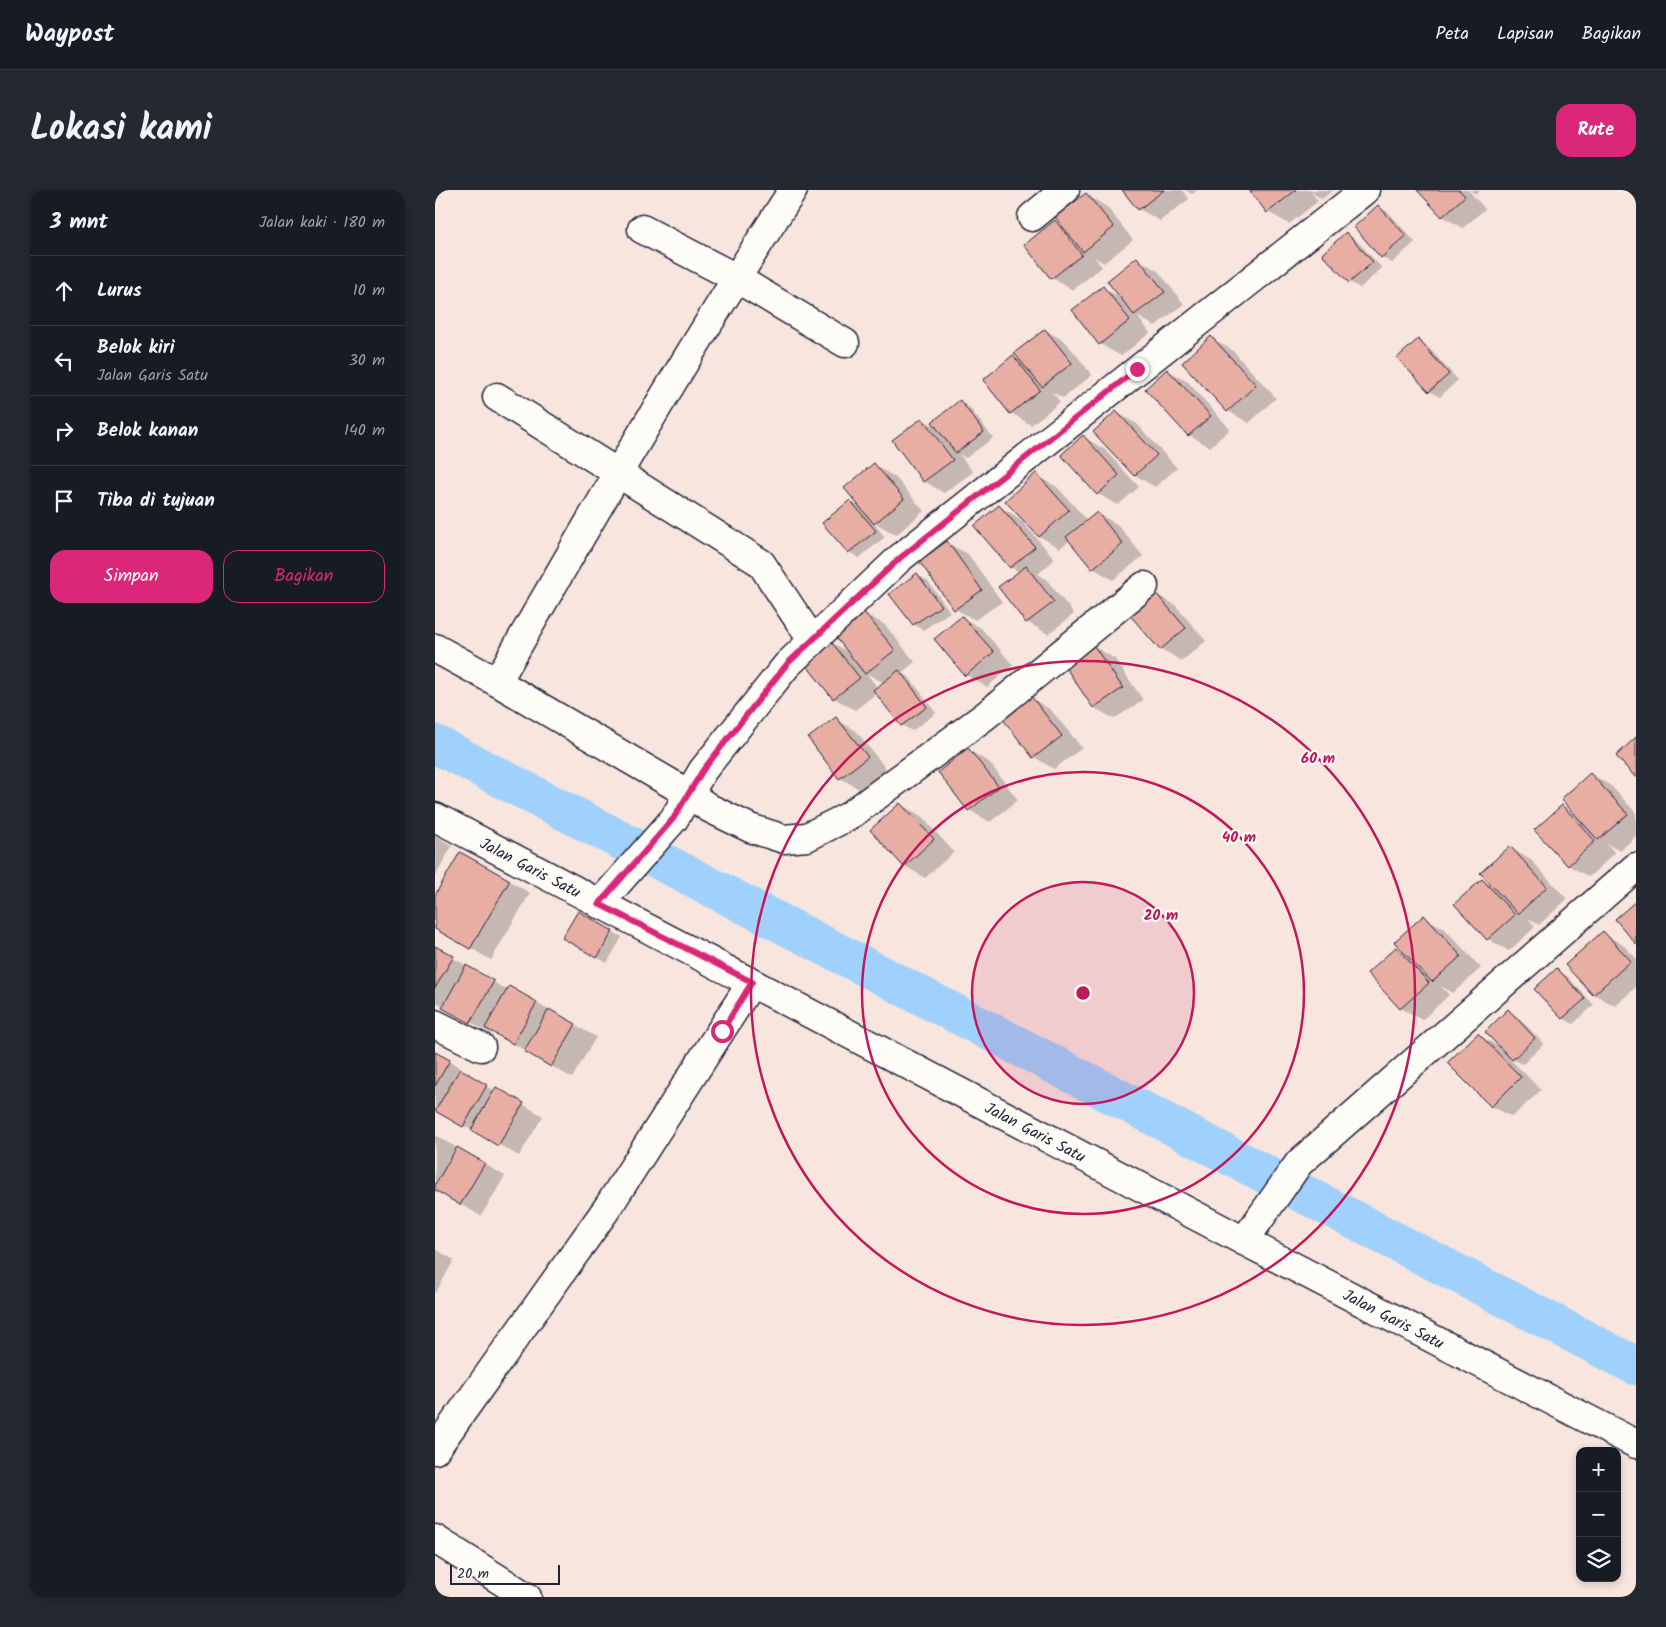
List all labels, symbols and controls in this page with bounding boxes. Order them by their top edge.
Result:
text: Waypost [25,15,114,54]
text: Peta [1436,20,1469,49]
text: Lapisan [1497,20,1554,49]
text: Bagikan [1582,20,1641,49]
text: Lokasi kami [30,102,212,158]
button: Rute [1556,104,1636,157]
text: 3 mnt [50,206,108,239]
text: Jalan kaki · 180 m [259,210,385,235]
text: Lurus [97,276,142,306]
icon: ahead [50,277,78,305]
text: 10 m [353,278,385,303]
text: Belok kiri [97,333,175,363]
icon: left [50,347,78,375]
text: 30 m [349,348,385,373]
route end [1126,358,1149,381]
text: Jalan Garis Satu [97,363,208,388]
text: Belok kanan [97,416,198,446]
icon: right [50,417,78,445]
text: 140 m [344,418,385,443]
text: Tiba di tujuan [97,486,215,516]
icon: arrive [50,487,78,515]
button: Simpan [50,550,213,603]
button: Bagikan [223,550,385,603]
text: 60 m [1301,747,1335,771]
text: 40 m [1222,826,1256,850]
street label: Jalan Garis Satu [475,832,585,905]
text: 20 m [1144,904,1178,928]
centre of rings [1074,984,1092,1002]
route start [711,1020,734,1043]
street label: Jalan Garis Satu [980,1096,1090,1170]
street label: Jalan Garis Satu [1338,1283,1448,1357]
map controls [1576,1447,1621,1582]
button: + [1576,1447,1621,1492]
button: − [1576,1492,1621,1537]
button: layers [1576,1537,1621,1582]
scale bar [450,1562,560,1585]
text: 20 m [457,1563,489,1585]

